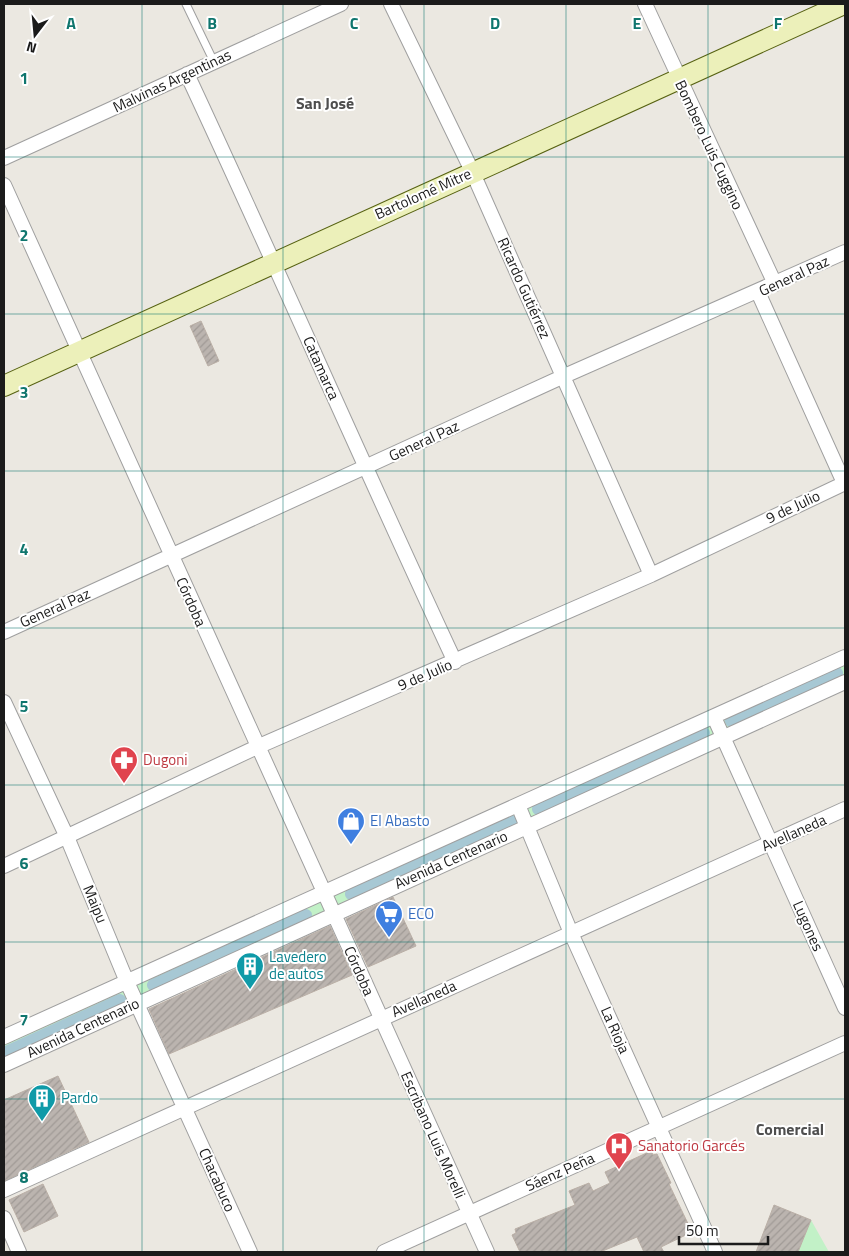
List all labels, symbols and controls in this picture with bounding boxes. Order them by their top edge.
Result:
north arrow [10,10,60,60]
text: A [66,11,76,35]
text: B [207,11,217,35]
text: C [350,11,359,35]
text: D [490,11,500,35]
text: E [633,11,642,35]
text: F [774,11,783,35]
text: N [24,37,39,59]
street label: Malvinas Argentinas [109,43,235,118]
text: 1 [20,66,28,90]
street label: Bombero Luis Cuggino [669,76,750,213]
district label: San José [296,91,354,115]
street label: Bartolomé Mitre [371,162,475,225]
text: 2 [20,223,28,247]
street label: Ricardo Gutiérrez [492,233,557,342]
street label: General Paz [755,249,833,302]
street label: Catamarca [297,332,346,404]
text: 3 [20,380,28,404]
street label: General Paz [385,414,463,467]
street label: 9 de Julio [762,484,824,529]
text: 4 [20,537,29,561]
street label: Córdoba [170,573,213,631]
street label: General Paz [16,582,94,633]
street label: 9 de Julio [394,653,456,696]
text: 5 [20,694,29,718]
pharmacy icon: Dugoni [109,745,139,784]
place label: Dugoni [143,748,188,771]
shop icon: El Abasto [336,806,366,845]
street label: Avellaneda [758,808,830,857]
place label: El Abasto [370,809,430,832]
street label: Avenida Centenario [390,824,511,895]
text: 6 [20,851,29,875]
street label: Maipu [77,881,114,926]
street label: Lugones [787,897,830,955]
supermarket icon: ECO [374,899,404,938]
place label: ECO [408,902,434,925]
street label: Córdoba [338,942,381,1000]
place label: Lavedero de autos [269,945,327,985]
building icon: Lavedero de autos [235,951,265,990]
street label: Avellaneda [388,974,460,1023]
street label: Avenida Centenario [23,991,143,1064]
street label: La Rioja [595,1003,636,1057]
text: 7 [20,1008,28,1032]
street label: Escribano Luis Morelli [395,1068,472,1202]
building icon: Pardo [27,1083,57,1122]
place label: Pardo [61,1086,98,1109]
district label: Comercial [756,1117,824,1141]
hospital icon: Sanatorio Garcés [604,1131,634,1170]
place label: Sanatorio Garcés [638,1134,745,1157]
street label: Chacabuco [193,1144,242,1216]
street label: Sáenz Peña [522,1146,598,1197]
text: 8 [20,1165,29,1189]
scale bar [679,1214,768,1246]
text: 50 m [686,1219,719,1242]

